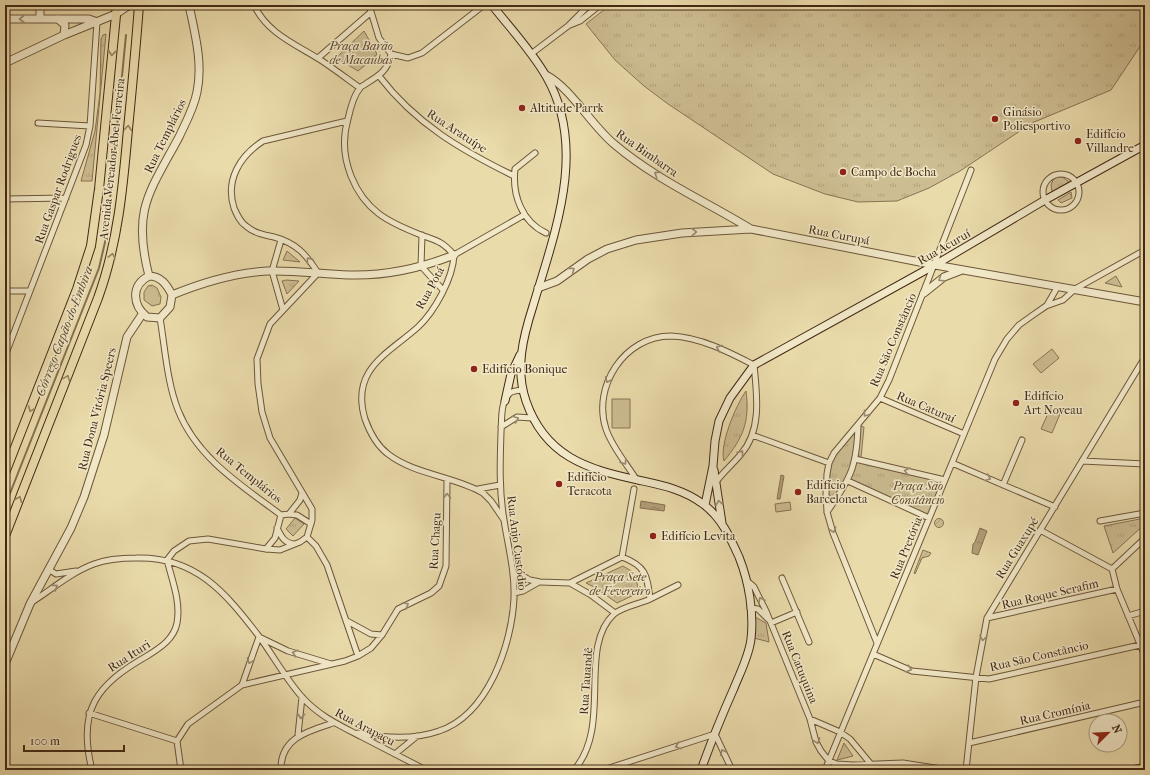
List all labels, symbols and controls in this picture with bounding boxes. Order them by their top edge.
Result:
one-way arrow [19,15,25,23]
park label: Praça Barão de Macaubas [328,39,393,67]
one-way arrow [108,50,117,56]
street label: Avenida Vereador Abel Ferreira [96,77,128,242]
street label: Rua Templários [141,96,189,175]
place label: Altitude Parrk [529,101,605,115]
marker: Altitude Parrk [517,103,527,113]
place label: Ginásio Poliesportivo [1003,105,1070,133]
street label: Rua Aratuípe [424,106,490,156]
marker: Ginásio Poliesportivo [990,114,1000,124]
one-way arrow [124,125,133,131]
street label: Rua Bimbarra [613,127,681,180]
place label: Edifício Villandre [1085,127,1134,155]
street label: Rua Gaspar Rodrigues [32,132,84,245]
marker: Edifício Villandre [1073,136,1083,146]
place label: Campo de Bocha [851,165,937,179]
marker: Campo de Bocha [838,167,848,177]
one-way arrow [654,172,661,179]
street label: Rua Curupá [807,222,871,248]
street label: Rua Acuruí [915,226,973,268]
one-way arrow [691,228,697,237]
one-way arrow [107,253,115,260]
one-way arrow [307,257,314,264]
water label: Córrego Capão do Embira [32,264,96,398]
street label: Rua Potá [413,264,448,312]
one-way arrow [568,268,575,275]
one-way arrow [938,274,945,282]
street label: Rua São Constâncio [867,291,919,389]
one-way arrow [715,345,722,353]
street label: Rua Dona Vitória Speers [75,346,119,472]
place label: Edifício Bonique [482,362,567,376]
marker: Edifício Bonique [469,364,479,374]
one-way arrow [62,375,70,382]
one-way arrow [605,376,613,383]
street label: Rua Caturaí [895,388,958,426]
place label: Edifício Art Noveau [1023,389,1083,417]
marker: Edifício Art Noveau [1011,398,1021,408]
one-way arrow [27,405,35,412]
one-way arrow [864,410,871,417]
one-way arrow [513,415,520,423]
street label: Rua Templários [213,444,285,506]
one-way arrow [737,450,744,457]
one-way arrow [619,457,626,464]
one-way arrow [904,467,911,476]
place label: Edifício Teracota [567,470,612,498]
one-way arrow [985,474,992,482]
place label: Edifício Barceloneta [806,478,868,506]
marker: Edifício Teracota [554,479,564,489]
park label: Praça São Constâncio [891,479,945,507]
marker: Edifício Barceloneta [793,487,803,497]
one-way arrow [443,493,451,499]
street label: Rua Anjo Custódio [504,495,530,591]
one-way arrow [15,496,23,503]
one-way arrow [715,499,724,506]
street label: Rua Chagu [427,512,443,570]
street label: Rua Pretória [887,514,925,581]
street label: Rua Guaxupé [993,515,1041,581]
one-way arrow [828,527,836,534]
place label: Edifício Levita [661,529,736,543]
marker: Edifício Levita [648,531,658,541]
park label: Praça Sete de Fevereiro [590,570,650,598]
street label: Rua Roque Serafim [1000,576,1100,612]
one-way arrow [51,585,58,592]
one-way arrow [758,597,766,604]
one-way arrow [402,602,409,610]
street label: Rua Catuquina [779,629,821,706]
one-way arrow [979,635,988,641]
street label: Rua Ituri [105,637,153,675]
street label: Rua São Constâncio [988,638,1090,674]
street label: Rua Tauandê [577,647,595,715]
one-way arrow [292,649,299,658]
one-way arrow [247,657,255,664]
one-way arrow [905,664,912,673]
street label: Rua Cromínia [1018,698,1092,728]
street label: Rua Arapaçu [332,705,398,750]
one-way arrow [296,713,305,719]
north arrow [1088,713,1128,753]
text: N [1109,723,1125,736]
scale bar [24,727,124,753]
text: 100 m [30,734,60,748]
one-way arrow [812,738,820,745]
one-way arrow [674,742,681,750]
one-way arrow [720,749,728,756]

